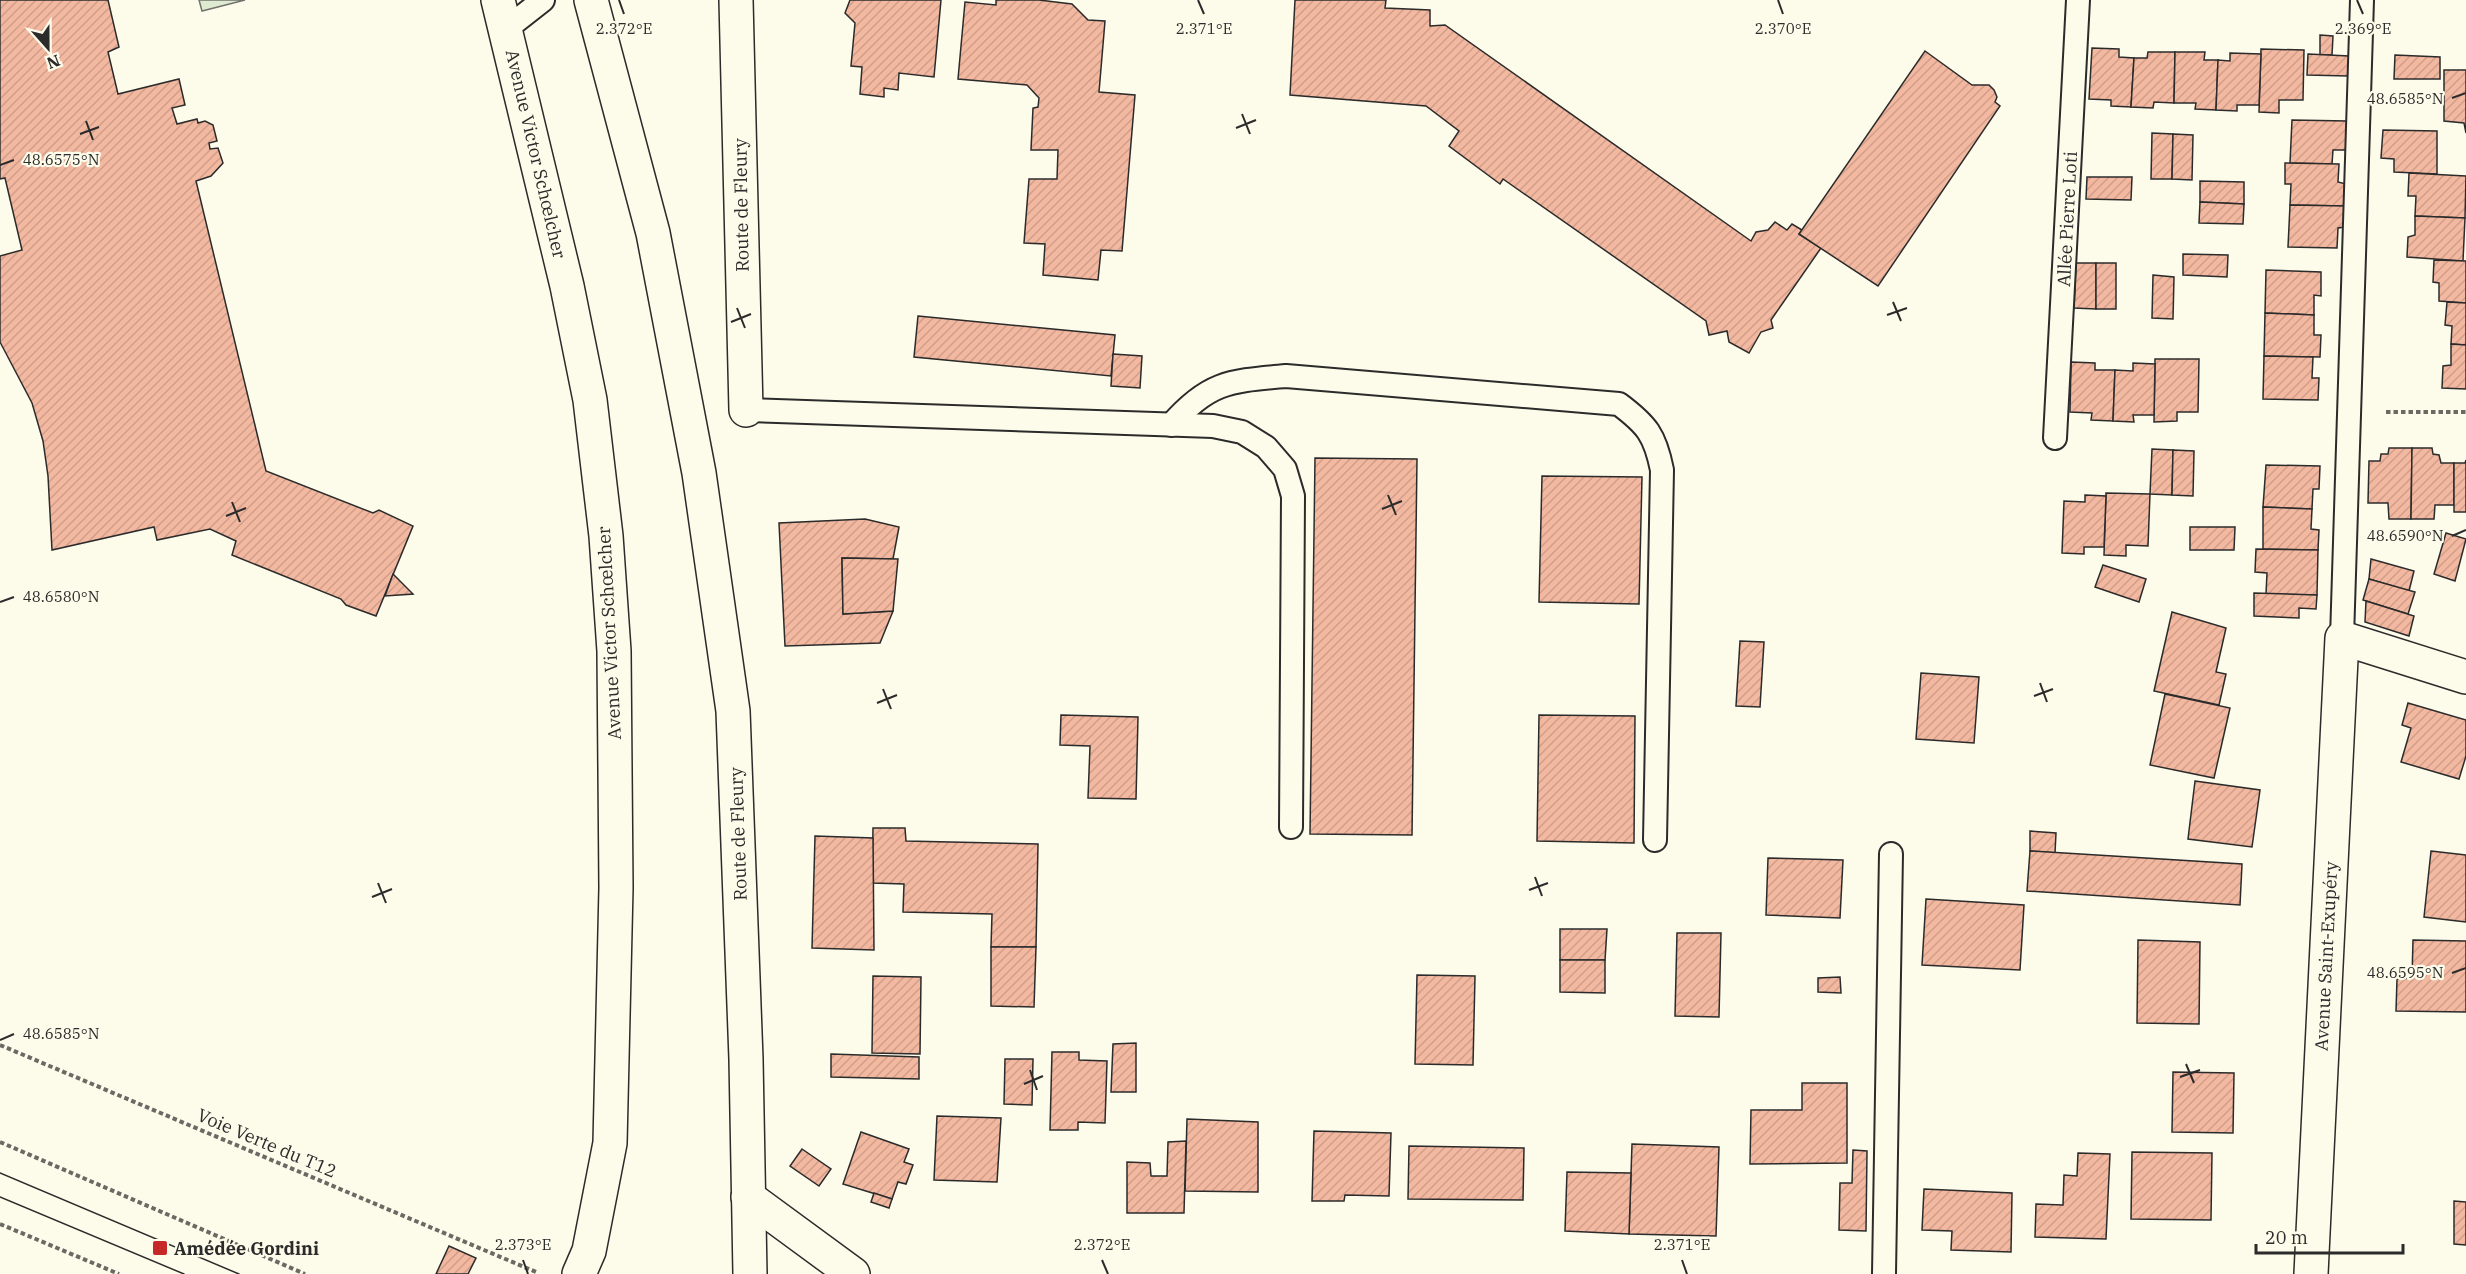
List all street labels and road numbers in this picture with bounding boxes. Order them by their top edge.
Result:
street label: Avenue Victor Schœlcher [501,47,571,261]
street label: Route de Fleury [728,138,754,272]
street label: Allée Pierre Loti [2052,150,2082,287]
street label: Avenue Victor Schœlcher [592,526,626,740]
street label: Route de Fleury [724,766,752,901]
street label: Avenue Saint-Exupéry [2310,860,2342,1051]
street label: Voie Verte du T12 [194,1103,340,1183]

